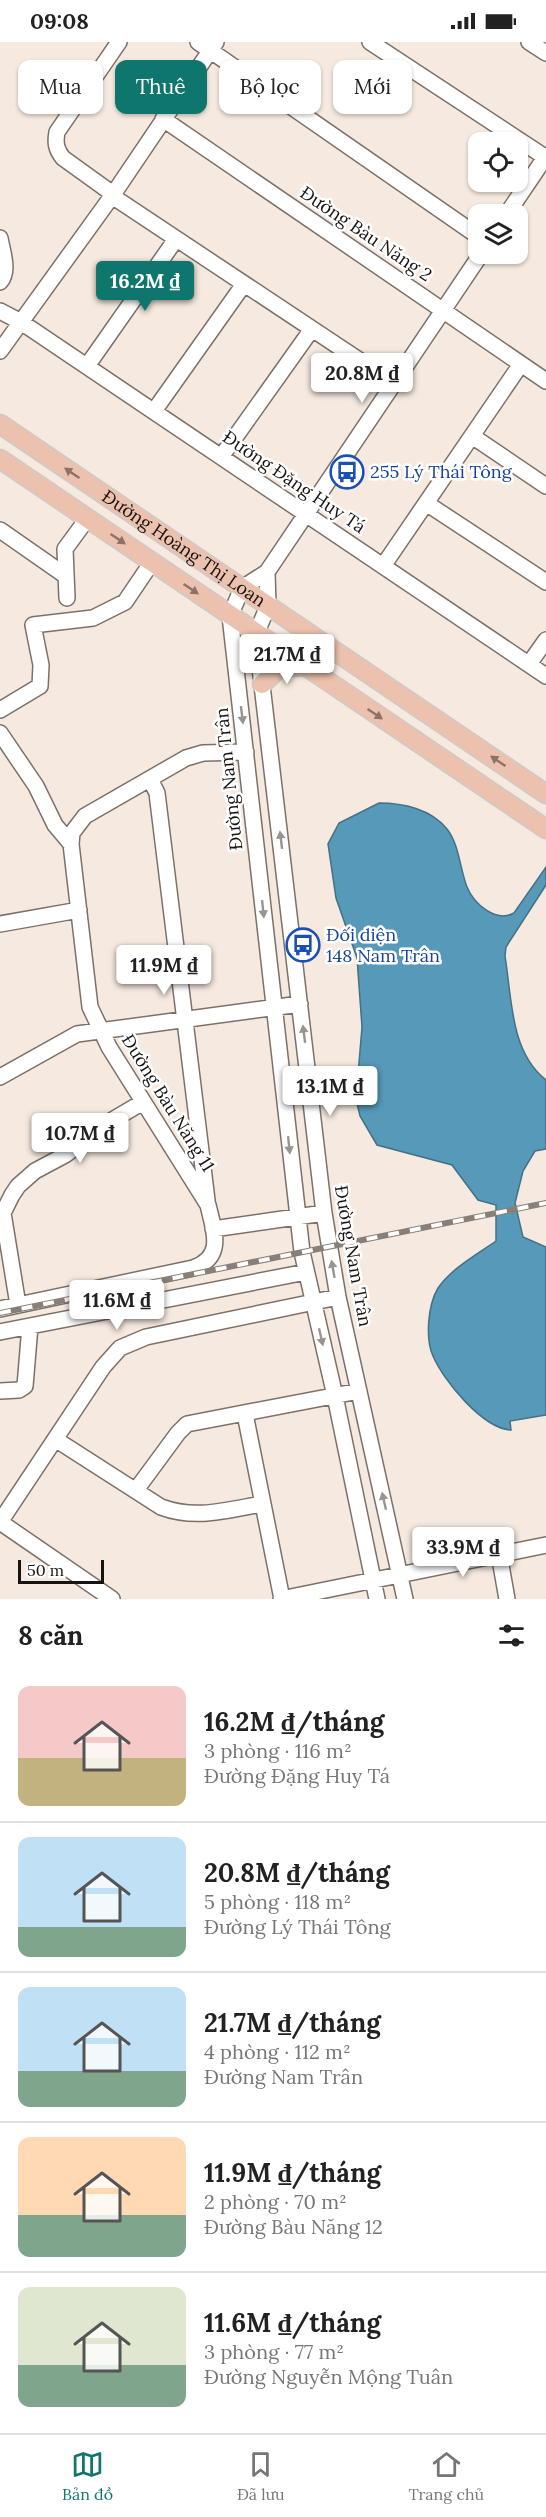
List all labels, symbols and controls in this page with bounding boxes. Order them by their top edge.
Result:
text: 09:08 [30,7,89,35]
chip: Mua [18,60,103,114]
chip: Thuê [115,60,207,114]
chip: Bộ lọc [219,60,321,114]
chip: Mới [333,60,412,114]
map controls [468,132,528,264]
button: locate [468,132,528,192]
street label: Đường Bàu Năng 2 [296,181,437,286]
button: layers [468,204,528,264]
pin: 16.2M ₫ [90,261,200,312]
text: 16.2M ₫ [110,268,180,293]
pin: 20.8M ₫ [307,353,417,404]
text: 20.8M ₫ [325,360,399,385]
street label: Đường Đặng Huy Tá [218,425,370,538]
bus stop icon: 255 Lý Thái Tông [329,454,365,490]
place label: 255 Lý Thái Tông [370,460,513,483]
one-way arrow [64,467,80,479]
street label: Đường Hoàng Thị Loan [98,485,270,612]
one-way arrow [110,534,126,545]
one-way arrow [183,583,199,594]
pin: 21.7M ₫ [232,634,342,685]
text: 21.7M ₫ [253,641,321,666]
one-way arrow [237,706,246,725]
street label: Đường Nam Trân [210,707,247,851]
one-way arrow [367,708,383,719]
one-way arrow [490,755,506,767]
one-way arrow [276,831,286,850]
one-way arrow [258,900,268,919]
place label: Đối diện 148 Nam Trân [326,923,440,967]
bus stop icon: Đối diện 148 Nam Trân [285,927,321,963]
pin: 11.9M ₫ [109,945,219,996]
text: 11.9M ₫ [130,952,198,977]
one-way arrow [299,1025,309,1044]
street label: Đường Bàu Năng 11 [117,1030,220,1176]
pin: 13.1M ₫ [275,1066,385,1117]
text: 13.1M ₫ [296,1073,364,1098]
pin: 10.7M ₫ [25,1113,135,1164]
text: 10.7M ₫ [46,1120,114,1145]
one-way arrow [284,1135,294,1154]
street label: Đường Nam Trân [330,1183,377,1328]
one-way arrow [328,1260,337,1279]
pin: 11.6M ₫ [62,1280,172,1331]
text: 11.6M ₫ [83,1287,151,1312]
one-way arrow [317,1327,327,1346]
one-way arrow [378,1491,388,1510]
pin: 33.9M ₫ [408,1527,518,1578]
text: 33.9M ₫ [426,1534,500,1559]
scale bar [18,1557,104,1584]
text: 50 m [27,1560,64,1580]
text: 8 căn [18,1619,83,1652]
icon: filters [495,1619,528,1652]
text: 16.2M ₫/tháng [204,1705,384,1738]
icon: home [66,1710,138,1782]
text: 3 phòng · 116 m² [204,1738,352,1763]
text: Đường Đặng Huy Tá [204,1763,390,1788]
text: 20.8M ₫/tháng [204,1856,390,1889]
icon: home [66,1861,138,1933]
text: 5 phòng · 118 m² [204,1889,351,1914]
text: Đường Lý Thái Tông [204,1914,391,1939]
text: 21.7M ₫/tháng [204,2006,381,2039]
icon: home [66,2011,138,2083]
text: 4 phòng · 112 m² [204,2039,351,2064]
text: Đường Nam Trân [204,2064,363,2089]
text: 11.9M ₫/tháng [204,2156,381,2189]
icon: home [66,2161,138,2233]
text: 2 phòng · 70 m² [204,2189,347,2214]
text: Đường Bàu Năng 12 [204,2214,383,2239]
text: 11.6M ₫/tháng [204,2306,381,2339]
icon: home [66,2311,138,2383]
text: 3 phòng · 77 m² [204,2339,344,2364]
text: Đường Nguyễn Mộng Tuân [204,2364,453,2389]
tab: Bản đồ [62,2448,113,2504]
tab: Đã lưu [237,2448,285,2504]
tab: Trang chủ [409,2448,484,2504]

